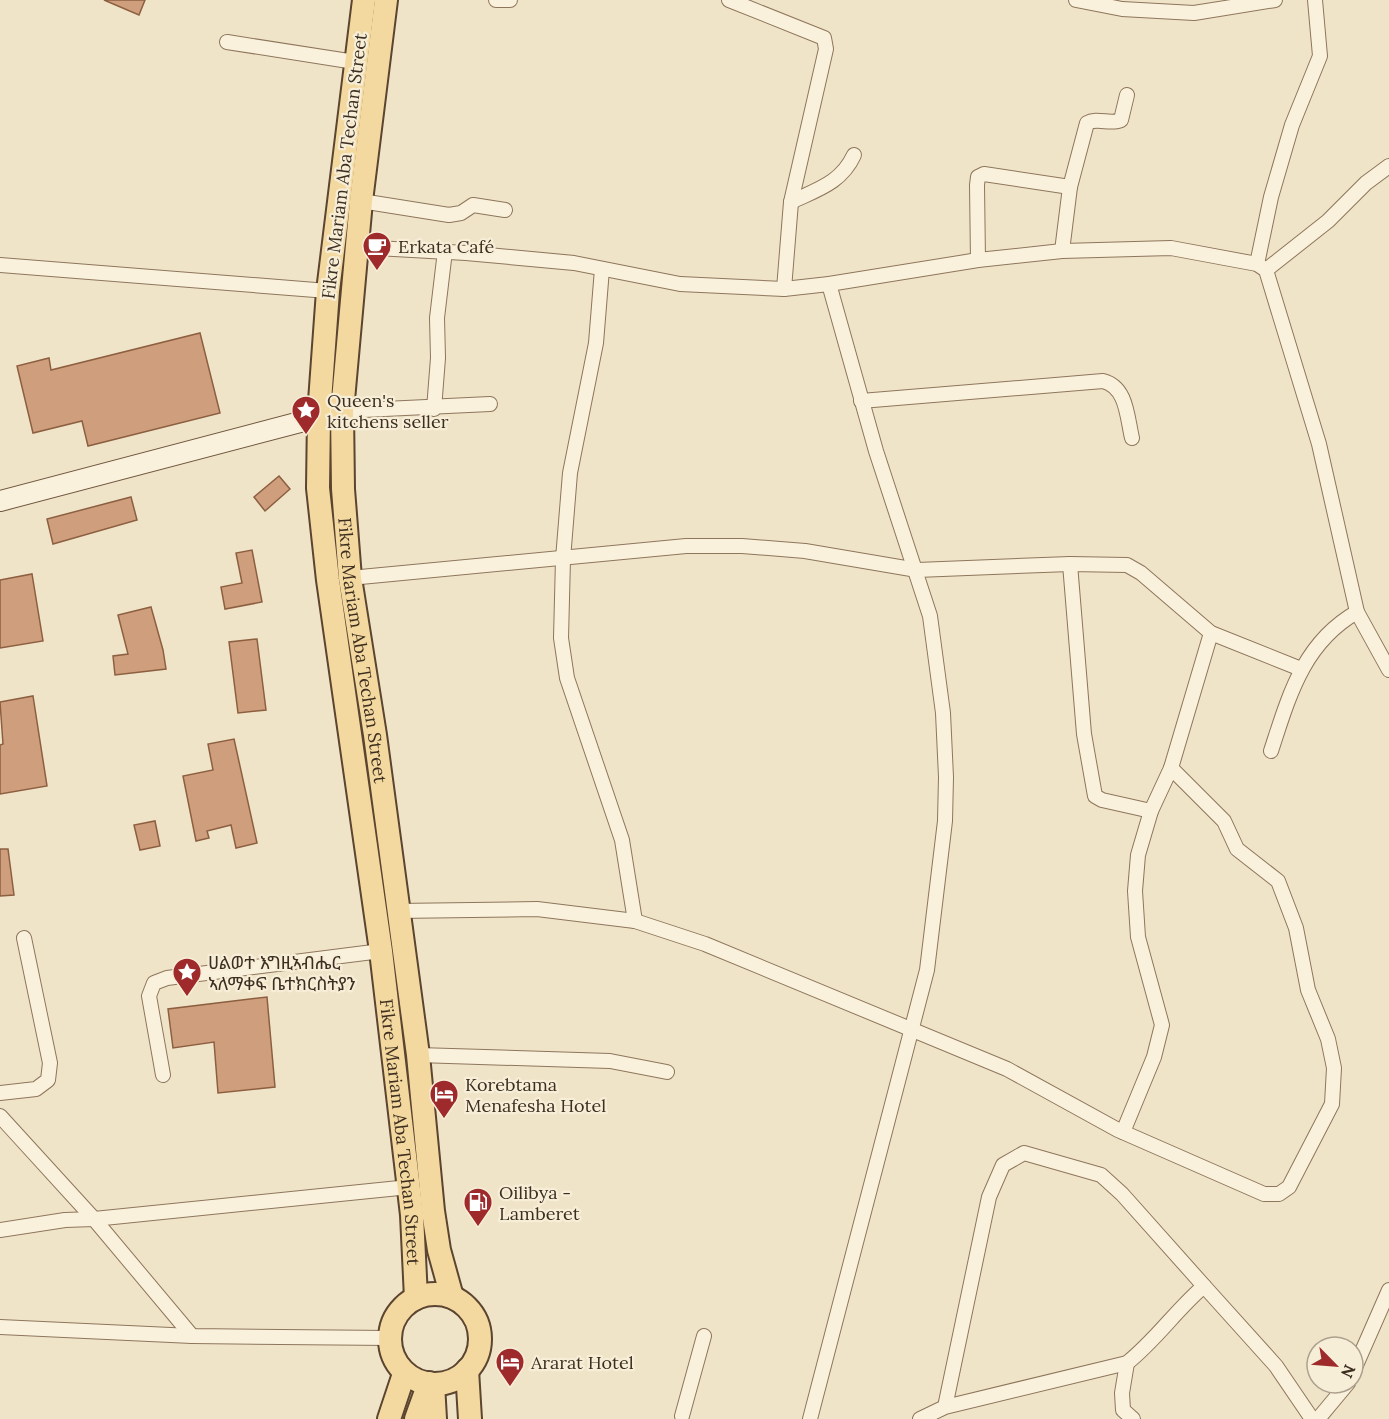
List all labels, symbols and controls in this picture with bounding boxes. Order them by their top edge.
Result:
street label: Fikre Mariam Aba Techan Street [316,32,372,300]
cafe icon: Erkata Café [361,230,393,272]
place label: Erkata Café [398,235,495,258]
place label: Queen's kitchens seller [327,389,449,433]
place icon: Queen's kitchens seller [290,394,322,436]
street label: Fikre Mariam Aba Techan Street [334,517,393,784]
place label: ሀልወተ እግዚኣብሔር ኣለማቀፍ ቤተክርስትያን [208,951,356,995]
place icon: ሀልወተ እግዚኣብሔር ኣለማቀፍ ቤተክርስትያን [171,956,203,998]
street label: Fikre Mariam Aba Techan Street [375,997,426,1266]
place label: Korebtama Menafesha Hotel [465,1073,606,1117]
hotel icon: Korebtama Menafesha Hotel [428,1078,460,1120]
place label: Oilibya - Lamberet [499,1181,580,1225]
fuel station icon: Oilibya - Lamberet [462,1186,494,1228]
north arrow [1305,1335,1365,1395]
hotel icon: Ararat Hotel [494,1346,526,1388]
place label: Ararat Hotel [530,1351,634,1374]
text: N [1337,1362,1360,1381]

